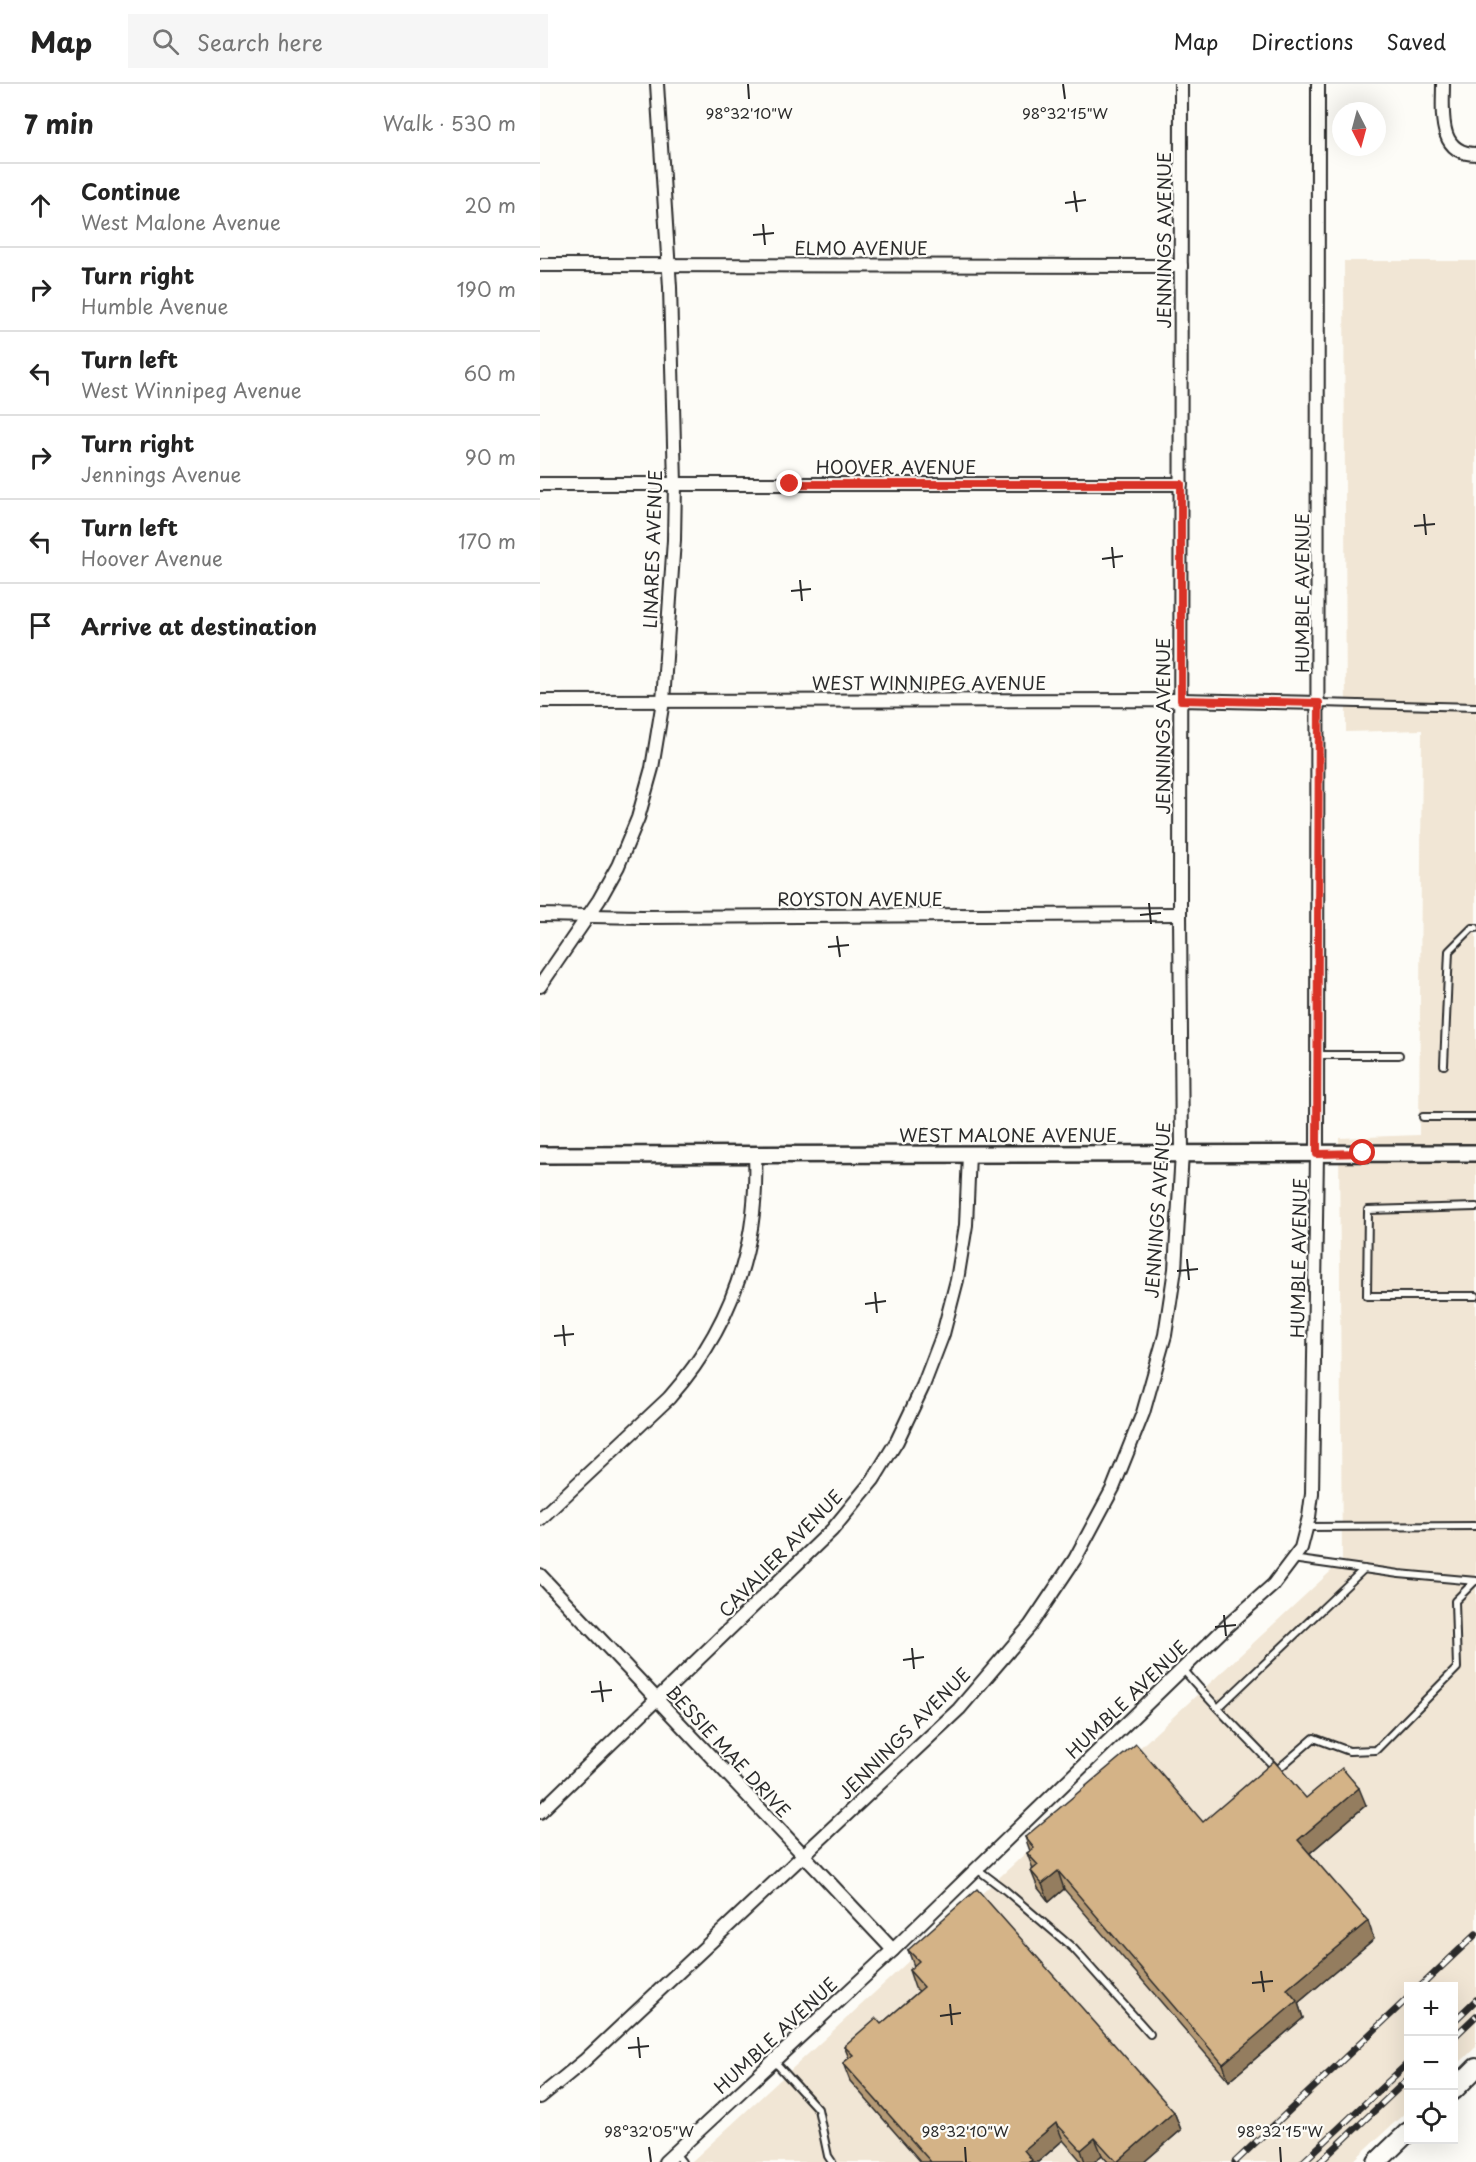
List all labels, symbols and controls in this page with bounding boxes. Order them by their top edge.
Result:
search box [128,14,548,68]
text: Map [30,20,92,63]
icon: search [149,25,182,58]
text: Search here [197,25,323,58]
text: Map [1173,25,1218,57]
text: Directions [1251,25,1353,57]
text: Saved [1386,25,1446,57]
text: 98°32'10"W [705,101,793,124]
text: 98°32'15"W [1022,101,1109,124]
north arrow [1332,102,1386,156]
text: 7 min [24,104,94,143]
text: Walk · 530 m [383,108,516,138]
street label: JENNINGS AVENUE [1150,152,1177,328]
text: Continue [81,174,180,207]
icon: ahead [24,189,57,222]
text: 20 m [464,190,516,220]
text: West Malone Avenue [81,207,281,237]
street label: ELMO AVENUE [794,234,928,261]
text: Turn right [81,258,194,291]
icon: right [24,273,57,306]
text: 190 m [457,274,516,304]
text: Humble Avenue [81,291,228,321]
text: Turn left [81,342,178,375]
icon: left [24,357,57,390]
text: 60 m [464,358,516,388]
text: West Winnipeg Avenue [81,375,302,405]
text: Turn right [81,426,194,459]
icon: right [24,441,57,474]
text: 90 m [465,442,516,472]
street label: HOOVER AVENUE [816,453,976,480]
text: Jennings Avenue [81,459,241,489]
street label: LINARES AVENUE [636,469,668,629]
route end [776,470,802,496]
text: Turn left [81,510,178,543]
street label: HUMBLE AVENUE [1288,513,1315,673]
icon: left [24,525,57,558]
text: 170 m [458,526,516,556]
text: Hoover Avenue [81,543,223,573]
icon: arrive [24,609,57,642]
text: Arrive at destination [81,609,317,642]
street label: JENNINGS AVENUE [1149,638,1176,814]
street label: WEST WINNIPEG AVENUE [812,669,1046,696]
street label: ROYSTON AVENUE [777,885,943,912]
street label: WEST MALONE AVENUE [899,1121,1117,1148]
street label: JENNINGS AVENUE [1137,1121,1177,1299]
route start [1349,1139,1375,1165]
street label: HUMBLE AVENUE [1283,1178,1313,1338]
street label: CAVALIER AVENUE [712,1483,848,1623]
street label: HUMBLE AVENUE [1059,1634,1193,1764]
street label: JENNINGS AVENUE [832,1661,976,1805]
street label: BESSIE MAE DRIVE [661,1679,797,1823]
street label: HUMBLE AVENUE [707,1970,843,2100]
map controls [1404,1982,1458,2144]
button: + [1404,1982,1458,2036]
button: − [1404,2036,1458,2090]
button: locate [1404,2090,1458,2144]
text: 98°32'05"W [604,2119,695,2142]
text: 98°32'10"W [921,2119,1009,2142]
text: 98°32'15"W [1237,2119,1324,2142]

